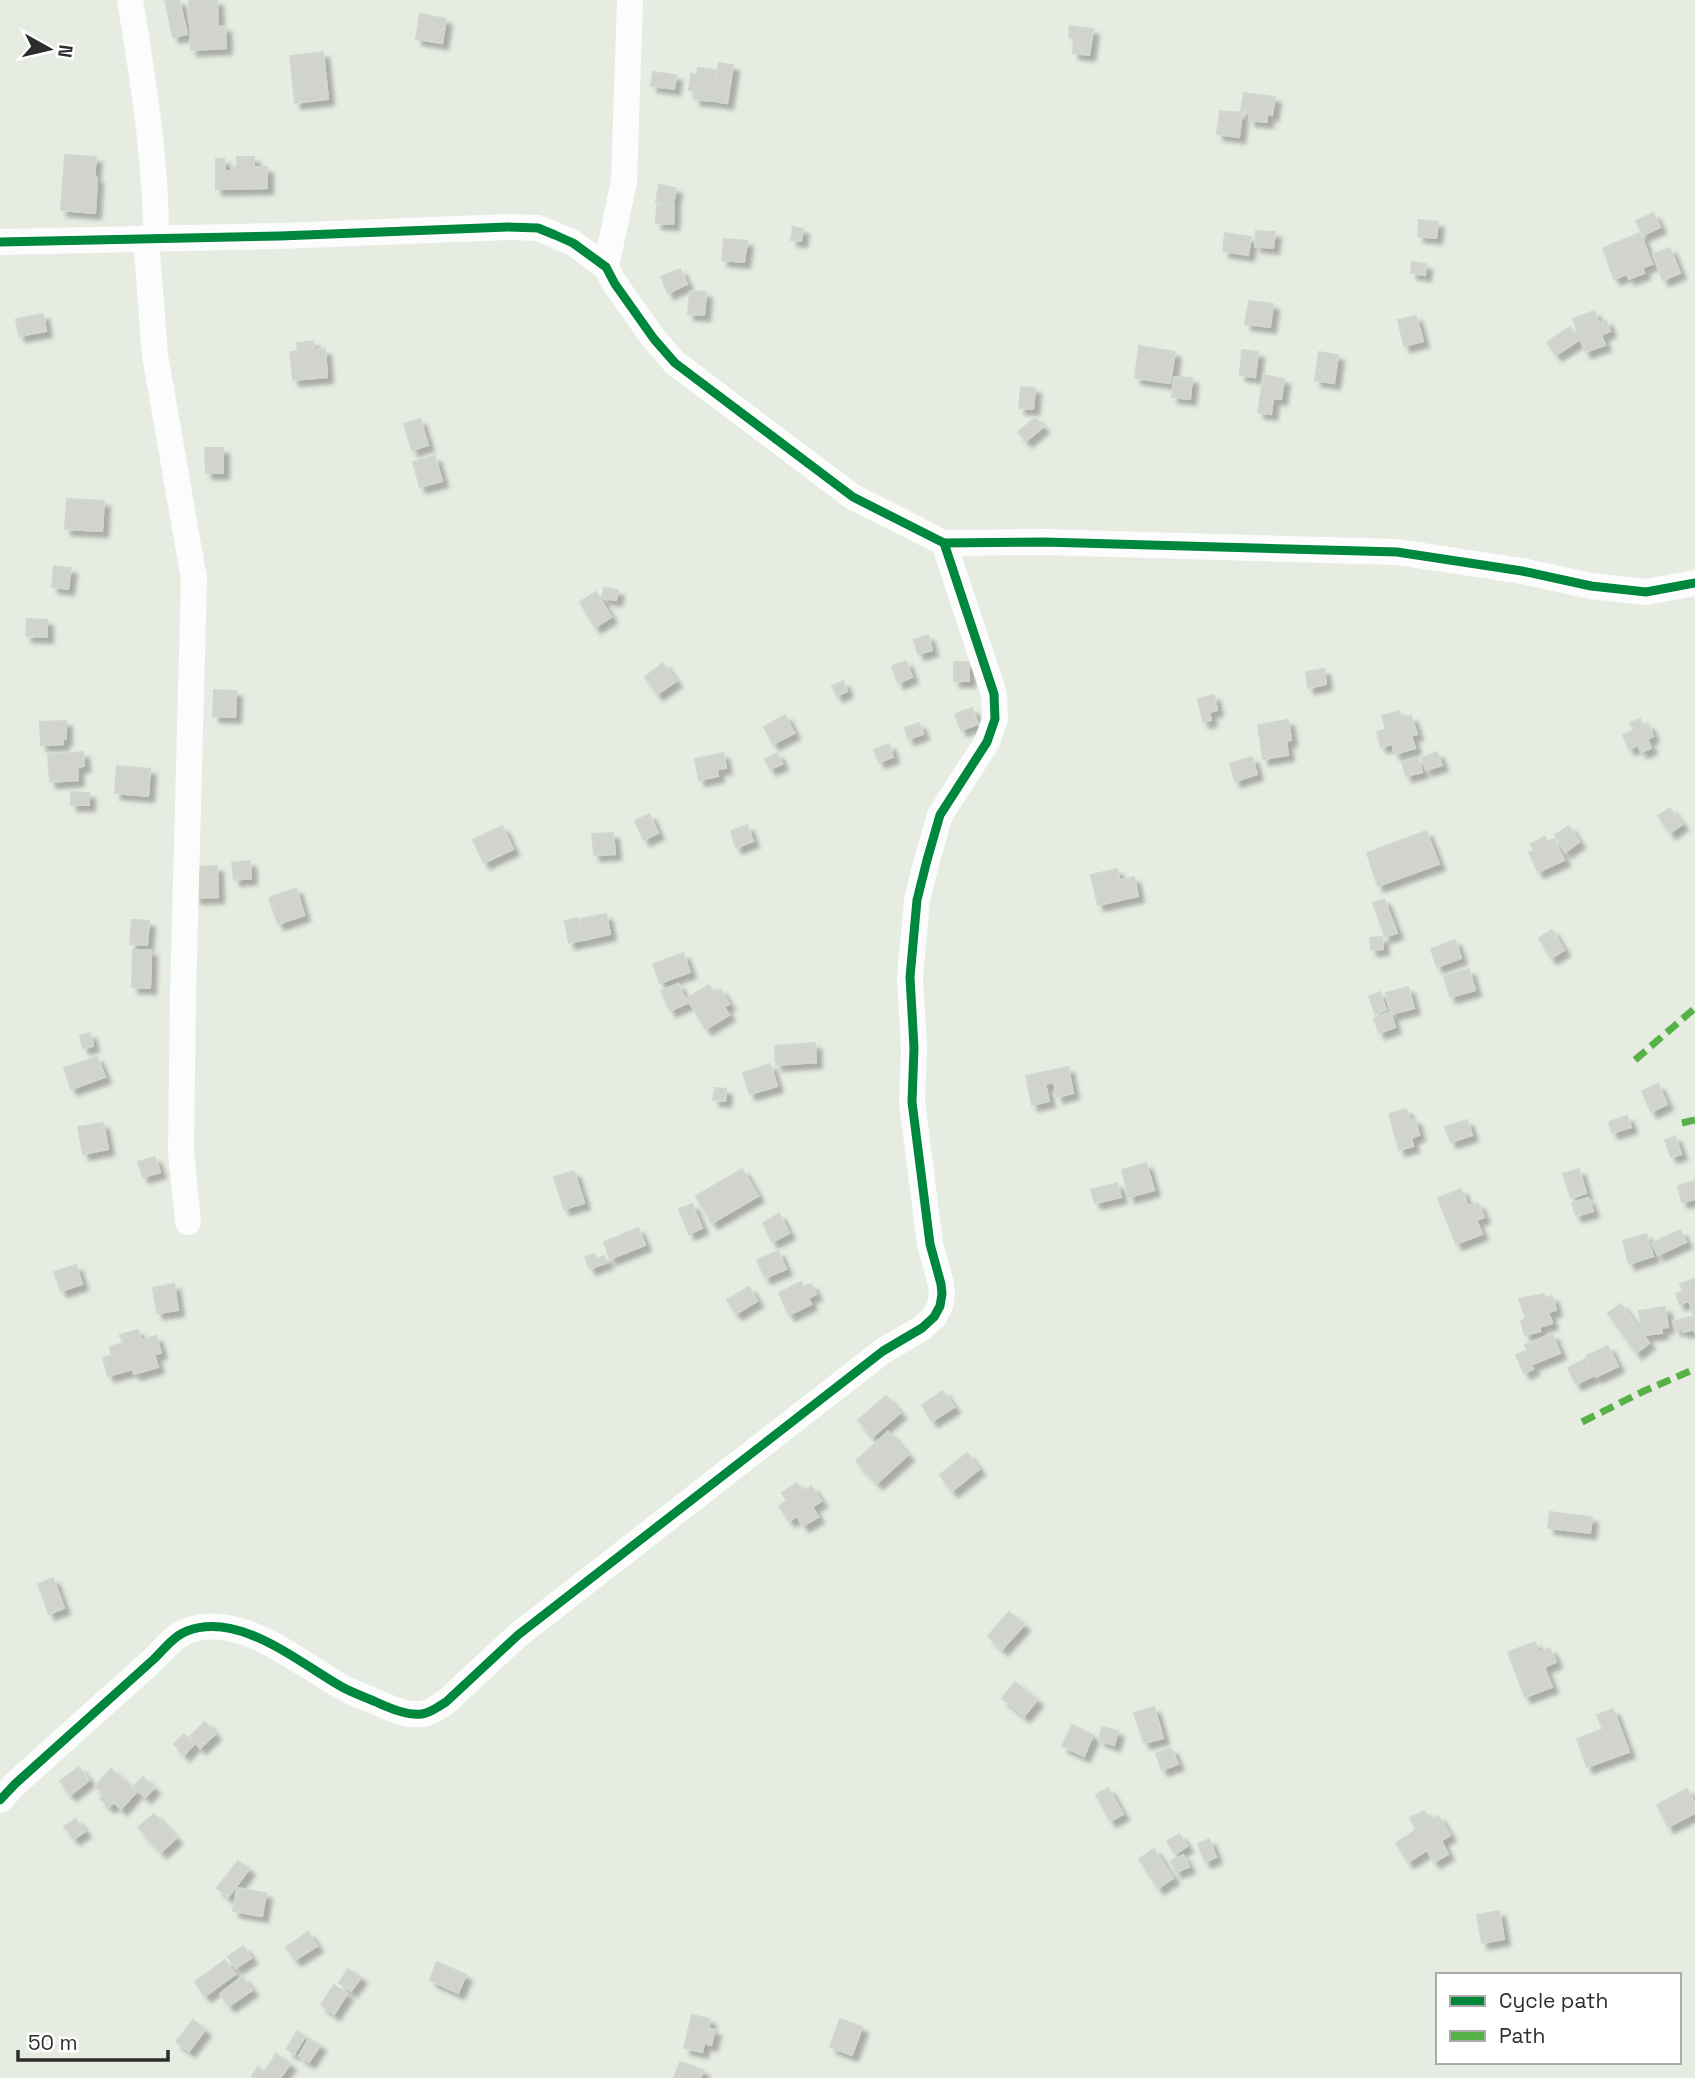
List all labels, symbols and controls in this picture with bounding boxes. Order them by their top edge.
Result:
north arrow [14,14,84,84]
text: N [52,43,79,59]
legend [1436,1973,1681,2064]
text: Cycle path [1499,1987,1608,2014]
scale bar [18,2018,168,2062]
text: Path [1499,2022,1545,2049]
text: 50 m [28,2029,78,2056]

